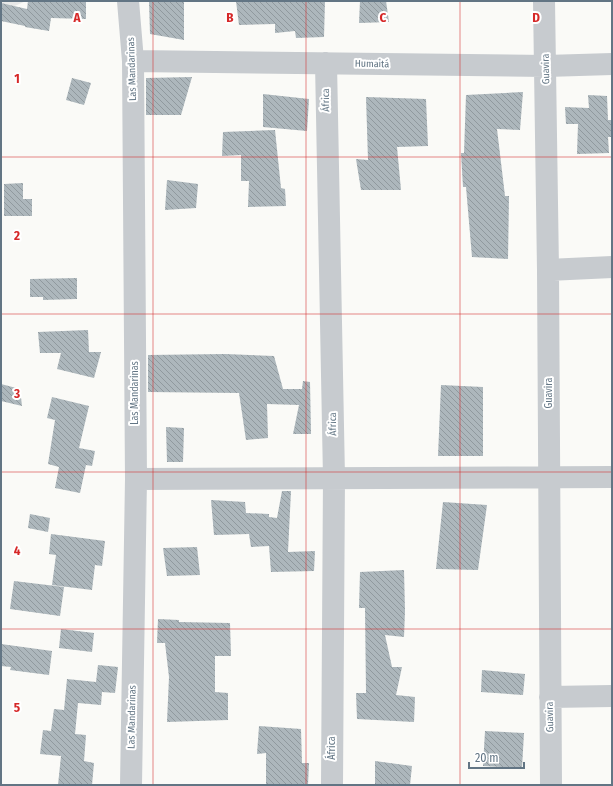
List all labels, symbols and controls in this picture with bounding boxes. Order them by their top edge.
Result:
text: A [72,10,81,25]
text: B [226,10,234,25]
text: C [380,10,387,25]
text: D [532,10,540,25]
street label: Las Mandarinas [125,37,139,101]
street label: Guavira [540,53,552,84]
street label: Humaitá [355,58,389,70]
text: 1 [14,71,20,86]
street label: África [318,88,332,112]
text: 2 [13,228,20,243]
street label: Las Mandarinas [129,361,141,425]
street label: Guavira [543,378,555,408]
text: 3 [13,386,20,401]
street label: África [325,412,339,436]
text: 4 [14,543,21,558]
street label: Las Mandarinas [125,685,139,749]
text: 5 [14,700,20,715]
street label: Guavira [544,701,556,732]
street label: África [324,736,338,760]
scale bar [469,744,524,770]
text: 20 m [475,751,499,765]

